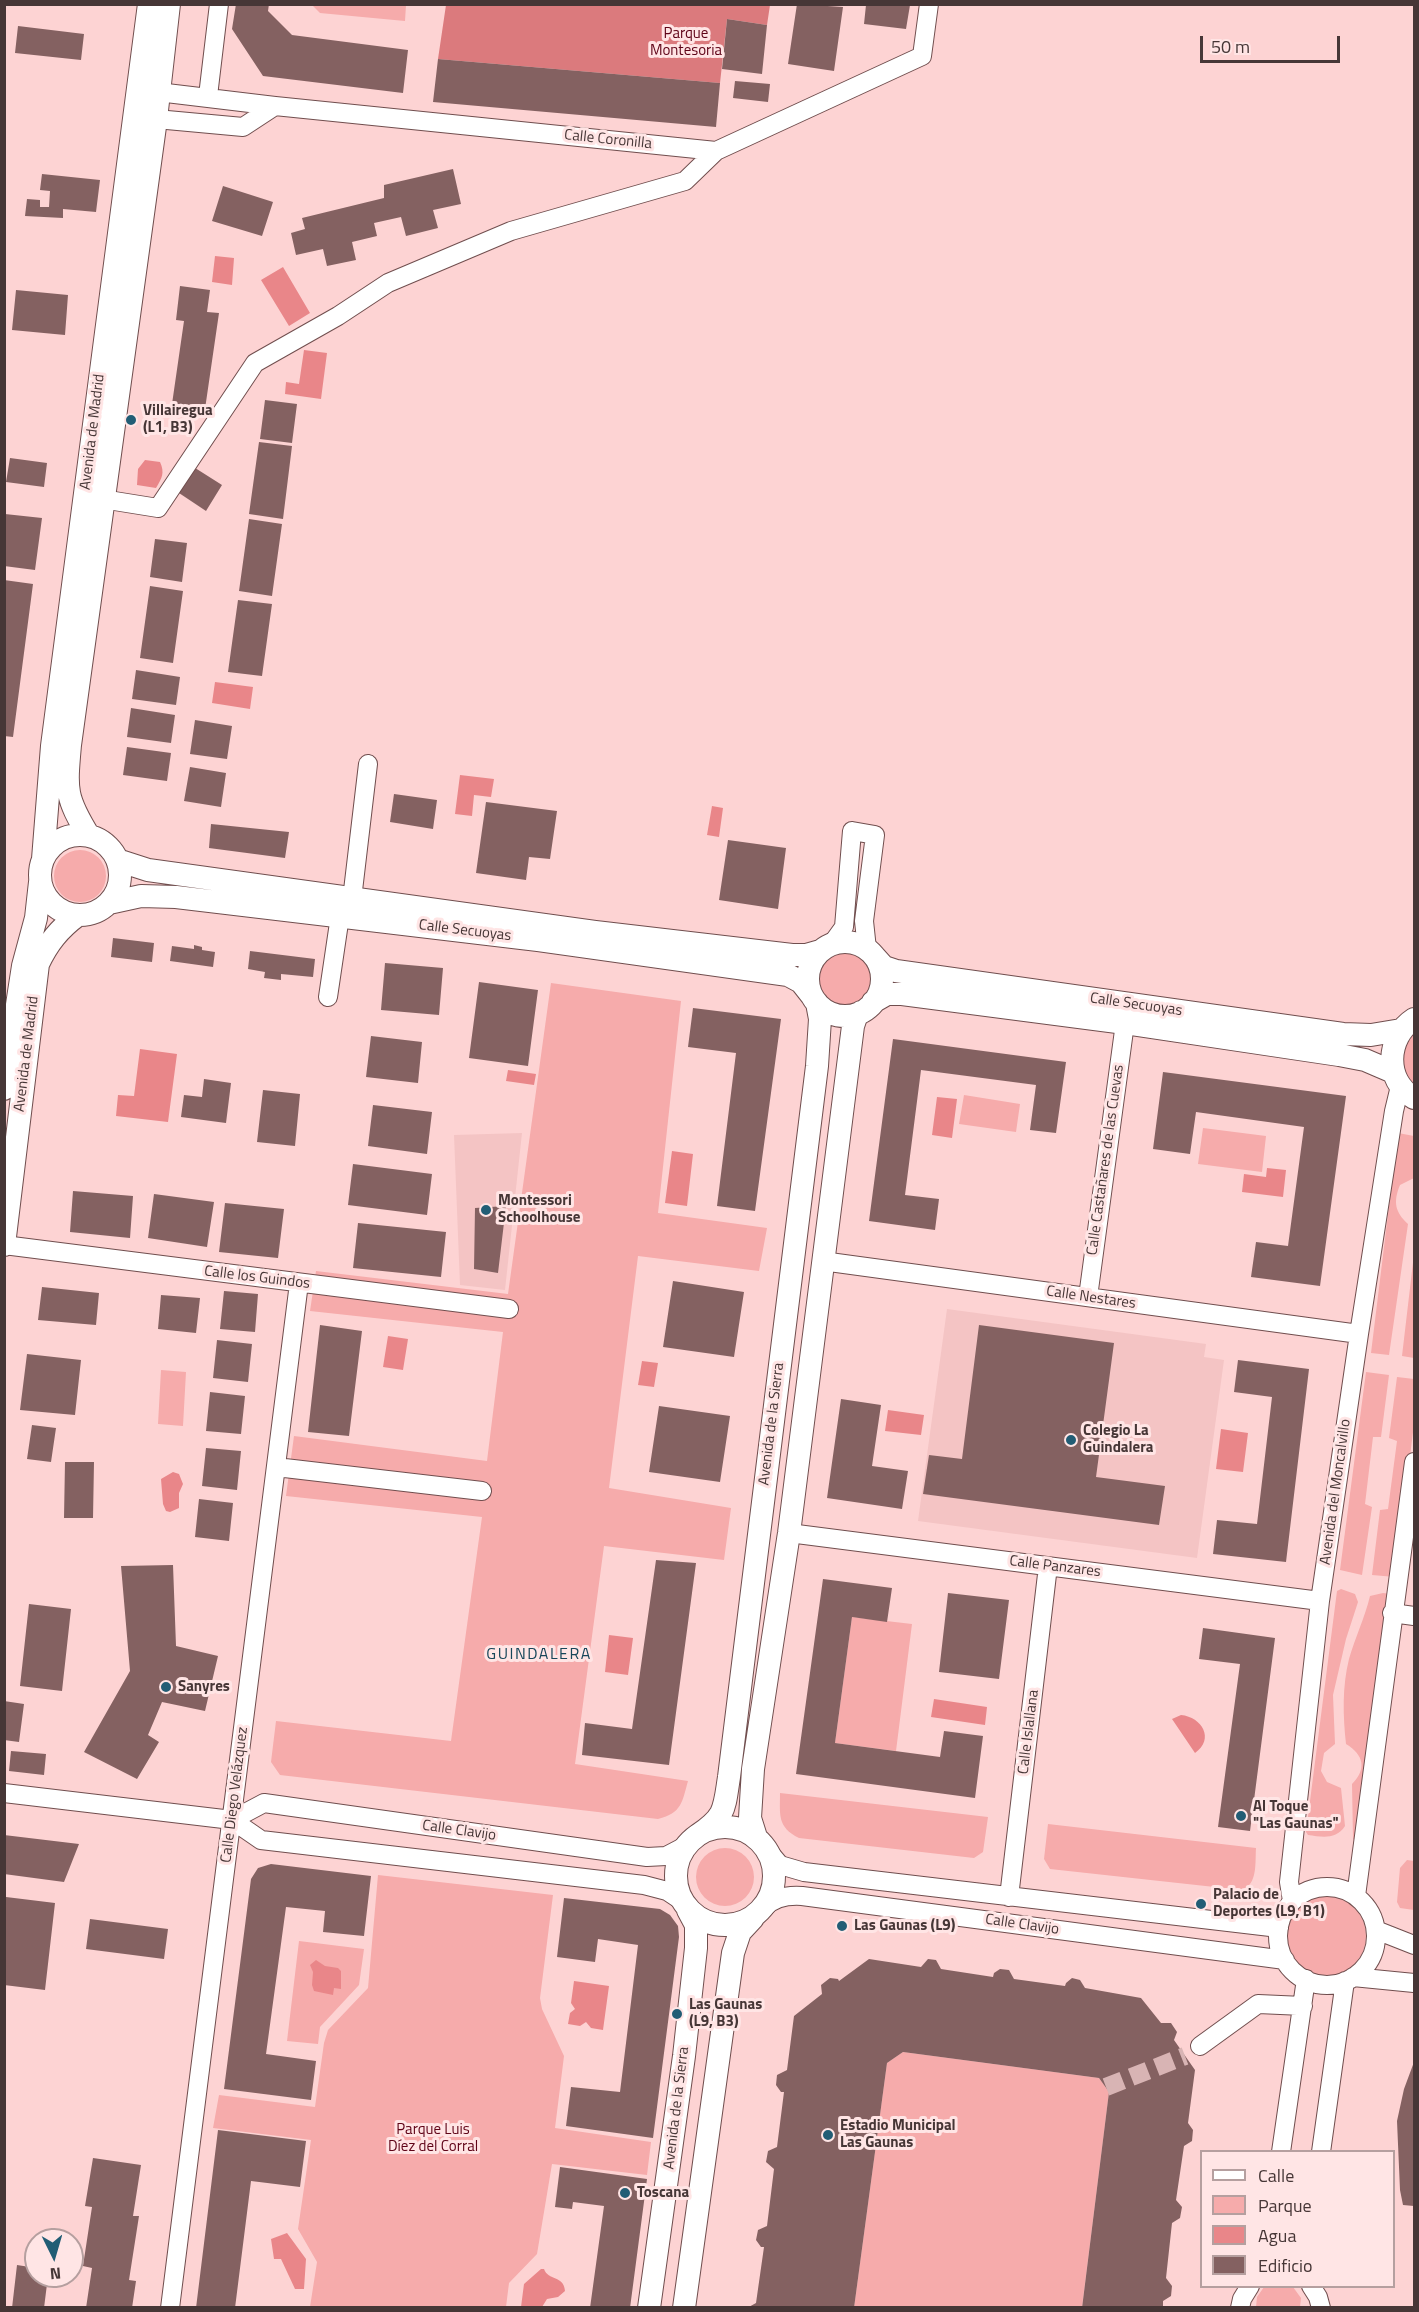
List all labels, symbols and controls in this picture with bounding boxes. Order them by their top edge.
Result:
scale bar [1203,24,1342,62]
park label: Parque Montesoria [650,25,722,60]
text: 50 m [1211,33,1250,60]
street label: Calle Coronilla [563,126,653,154]
street label: Avenida de Madrid [77,373,109,491]
place label: Villairegua (L1, B3) [143,402,213,437]
marker: Villairegua (L1, B3) [124,413,138,427]
street label: Calle Secuoyas [418,916,512,946]
street label: Calle Secuoyas [1089,990,1183,1020]
street label: Avenida de Madrid [11,995,43,1113]
street label: Calle Castañares de las Cuevas [1084,1063,1128,1257]
place label: Montessori Schoolhouse [498,1192,580,1227]
marker: Montessori Schoolhouse [479,1203,493,1217]
street label: Calle los Guindos [203,1263,311,1293]
street label: Calle Nestares [1045,1283,1137,1313]
street label: Avenida de la Sierra [756,1362,788,1486]
street label: Avenida del Moncalvillo [1317,1418,1355,1566]
place label: Colegio La Guindalera [1083,1422,1153,1457]
marker: Colegio La Guindalera [1064,1433,1078,1447]
street label: Calle Panzares [1008,1552,1102,1582]
district label: GUINDALERA [486,1645,592,1665]
place label: Sanyres [178,1678,230,1696]
marker: Sanyres [159,1680,173,1694]
street label: Calle Islallana [1015,1689,1043,1775]
street label: Calle Diego Velázquez [218,1726,252,1864]
place label: Al Toque "Las Gaunas" [1253,1798,1339,1833]
marker: Al Toque "Las Gaunas" [1234,1809,1248,1823]
street label: Calle Clavijo [421,1817,497,1845]
place label: Palacio de Deportes (L9, B1) [1213,1886,1325,1921]
marker: Palacio de Deportes (L9, B1) [1194,1897,1208,1911]
street label: Calle Clavijo [984,1911,1060,1939]
place label: Las Gaunas (L9) [854,1917,955,1935]
marker: Las Gaunas (L9) [835,1919,849,1933]
place label: Las Gaunas (L9, B3) [689,1996,762,2031]
marker: Las Gaunas (L9, B3) [670,2007,684,2021]
street label: Avenida de la Sierra [661,2046,693,2170]
place label: Estadio Municipal Las Gaunas [840,2117,956,2152]
park label: Parque Luis Díez del Corral [388,2121,478,2156]
marker: Estadio Municipal Las Gaunas [821,2128,835,2142]
legend [1200,2150,1395,2288]
text: Calle [1258,2162,1294,2189]
place label: Toscana [637,2184,689,2202]
marker: Toscana [618,2186,632,2200]
text: Parque [1258,2192,1312,2219]
text: Agua [1258,2222,1296,2249]
north arrow [24,2228,84,2288]
text: Edificio [1258,2252,1312,2279]
text: N [49,2262,62,2286]

